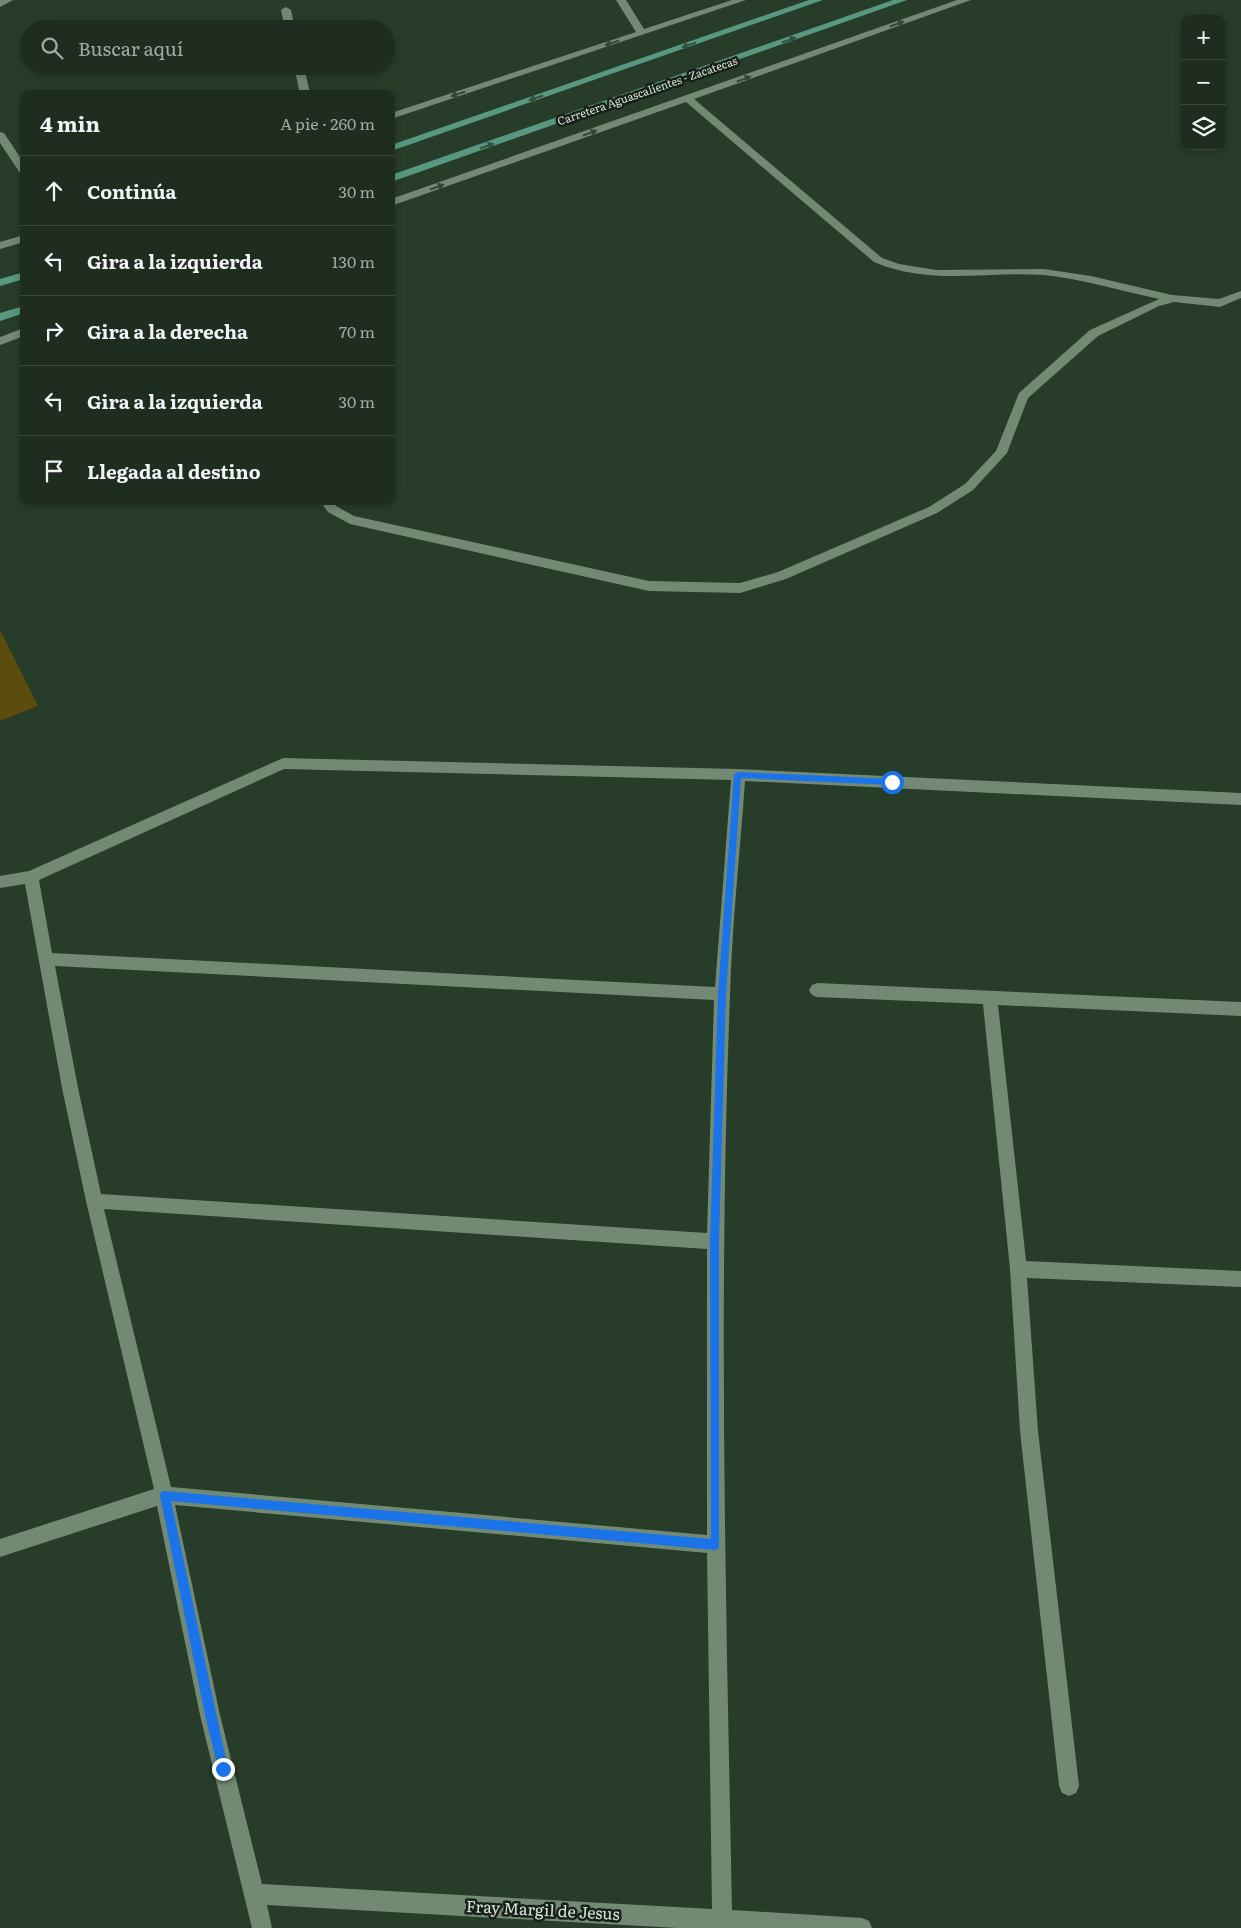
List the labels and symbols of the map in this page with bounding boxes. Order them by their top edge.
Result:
one-way arrow [890,20,905,28]
one-way arrow [781,36,796,43]
one-way arrow [604,40,619,47]
one-way arrow [681,41,696,49]
street label: Carretera Aguascalientes - Zacatecas [555,52,739,128]
one-way arrow [736,74,751,82]
one-way arrow [450,91,465,99]
one-way arrow [528,95,543,102]
one-way arrow [583,128,598,136]
one-way arrow [480,142,495,150]
one-way arrow [430,183,445,191]
route start [881,771,904,794]
route end [212,1758,235,1781]
street label: Fray Margil de Jesus [466,1893,620,1925]

